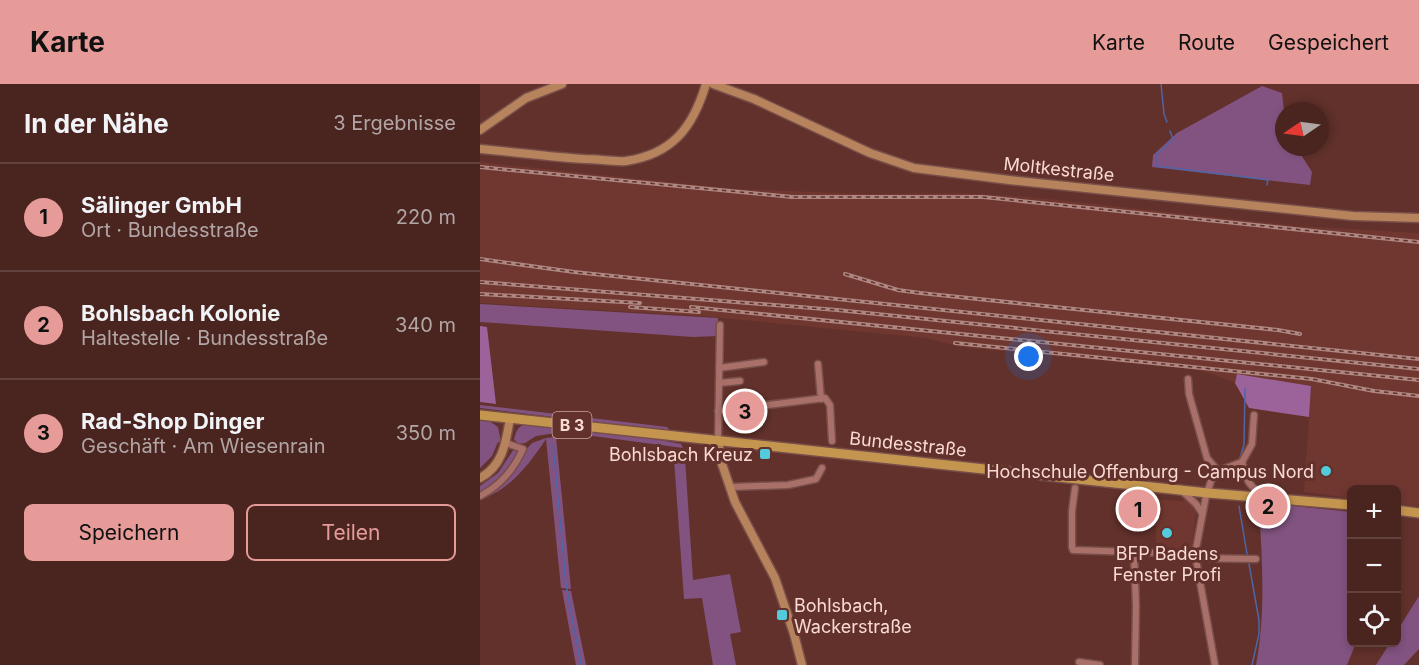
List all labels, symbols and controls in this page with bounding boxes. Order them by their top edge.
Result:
text: Karte [30,25,105,59]
text: Karte [1092,30,1145,55]
text: Route [1178,30,1235,55]
text: Gespeichert [1268,30,1389,55]
north arrow [1275,102,1329,156]
text: In der Nähe [24,108,169,139]
text: 3 Ergebnisse [333,111,456,135]
street label: Moltkestraße [1003,153,1115,185]
text: Sälinger GmbH [81,192,242,218]
text: 1 [39,205,48,229]
text: 220 m [396,205,456,229]
text: Ort · Bundesstraße [81,218,259,242]
text: Bohlsbach Kolonie [81,300,280,326]
text: 2 [37,313,50,337]
text: 340 m [395,313,456,337]
text: Haltestelle · Bundesstraße [81,326,328,350]
your location [1014,342,1043,371]
pin: 3 [726,388,764,434]
text: Rad-Shop Dinger [81,408,264,434]
road number: B 3 [552,412,592,438]
text: 3 [37,421,50,445]
text: 350 m [396,421,456,445]
street label: Bundesstraße [848,427,968,461]
text: Geschäft · Am Wiesenrain [81,434,326,458]
place label: Bohlsbach Kreuz [609,444,753,465]
marker: Bohlsbach Kreuz [758,447,772,461]
place label: Hochschule Offenburg - Campus Nord [986,461,1314,482]
marker: Hochschule Offenburg - Campus Nord [1319,464,1333,478]
pin: 2 [1248,484,1288,528]
map controls [1347,485,1401,647]
button: + [1347,485,1401,539]
pin: 1 [1118,486,1158,532]
button: Speichern [24,504,234,561]
button: Teilen [246,504,456,561]
marker: BFP Badens Fenster Profi [1160,526,1174,540]
button: − [1347,539,1401,593]
place label: BFP Badens Fenster Profi [1113,543,1221,585]
button: locate [1347,593,1401,647]
place label: Bohlsbach, Wackerstraße [794,595,912,637]
marker: Bohlsbach, Wackerstraße [775,608,789,622]

